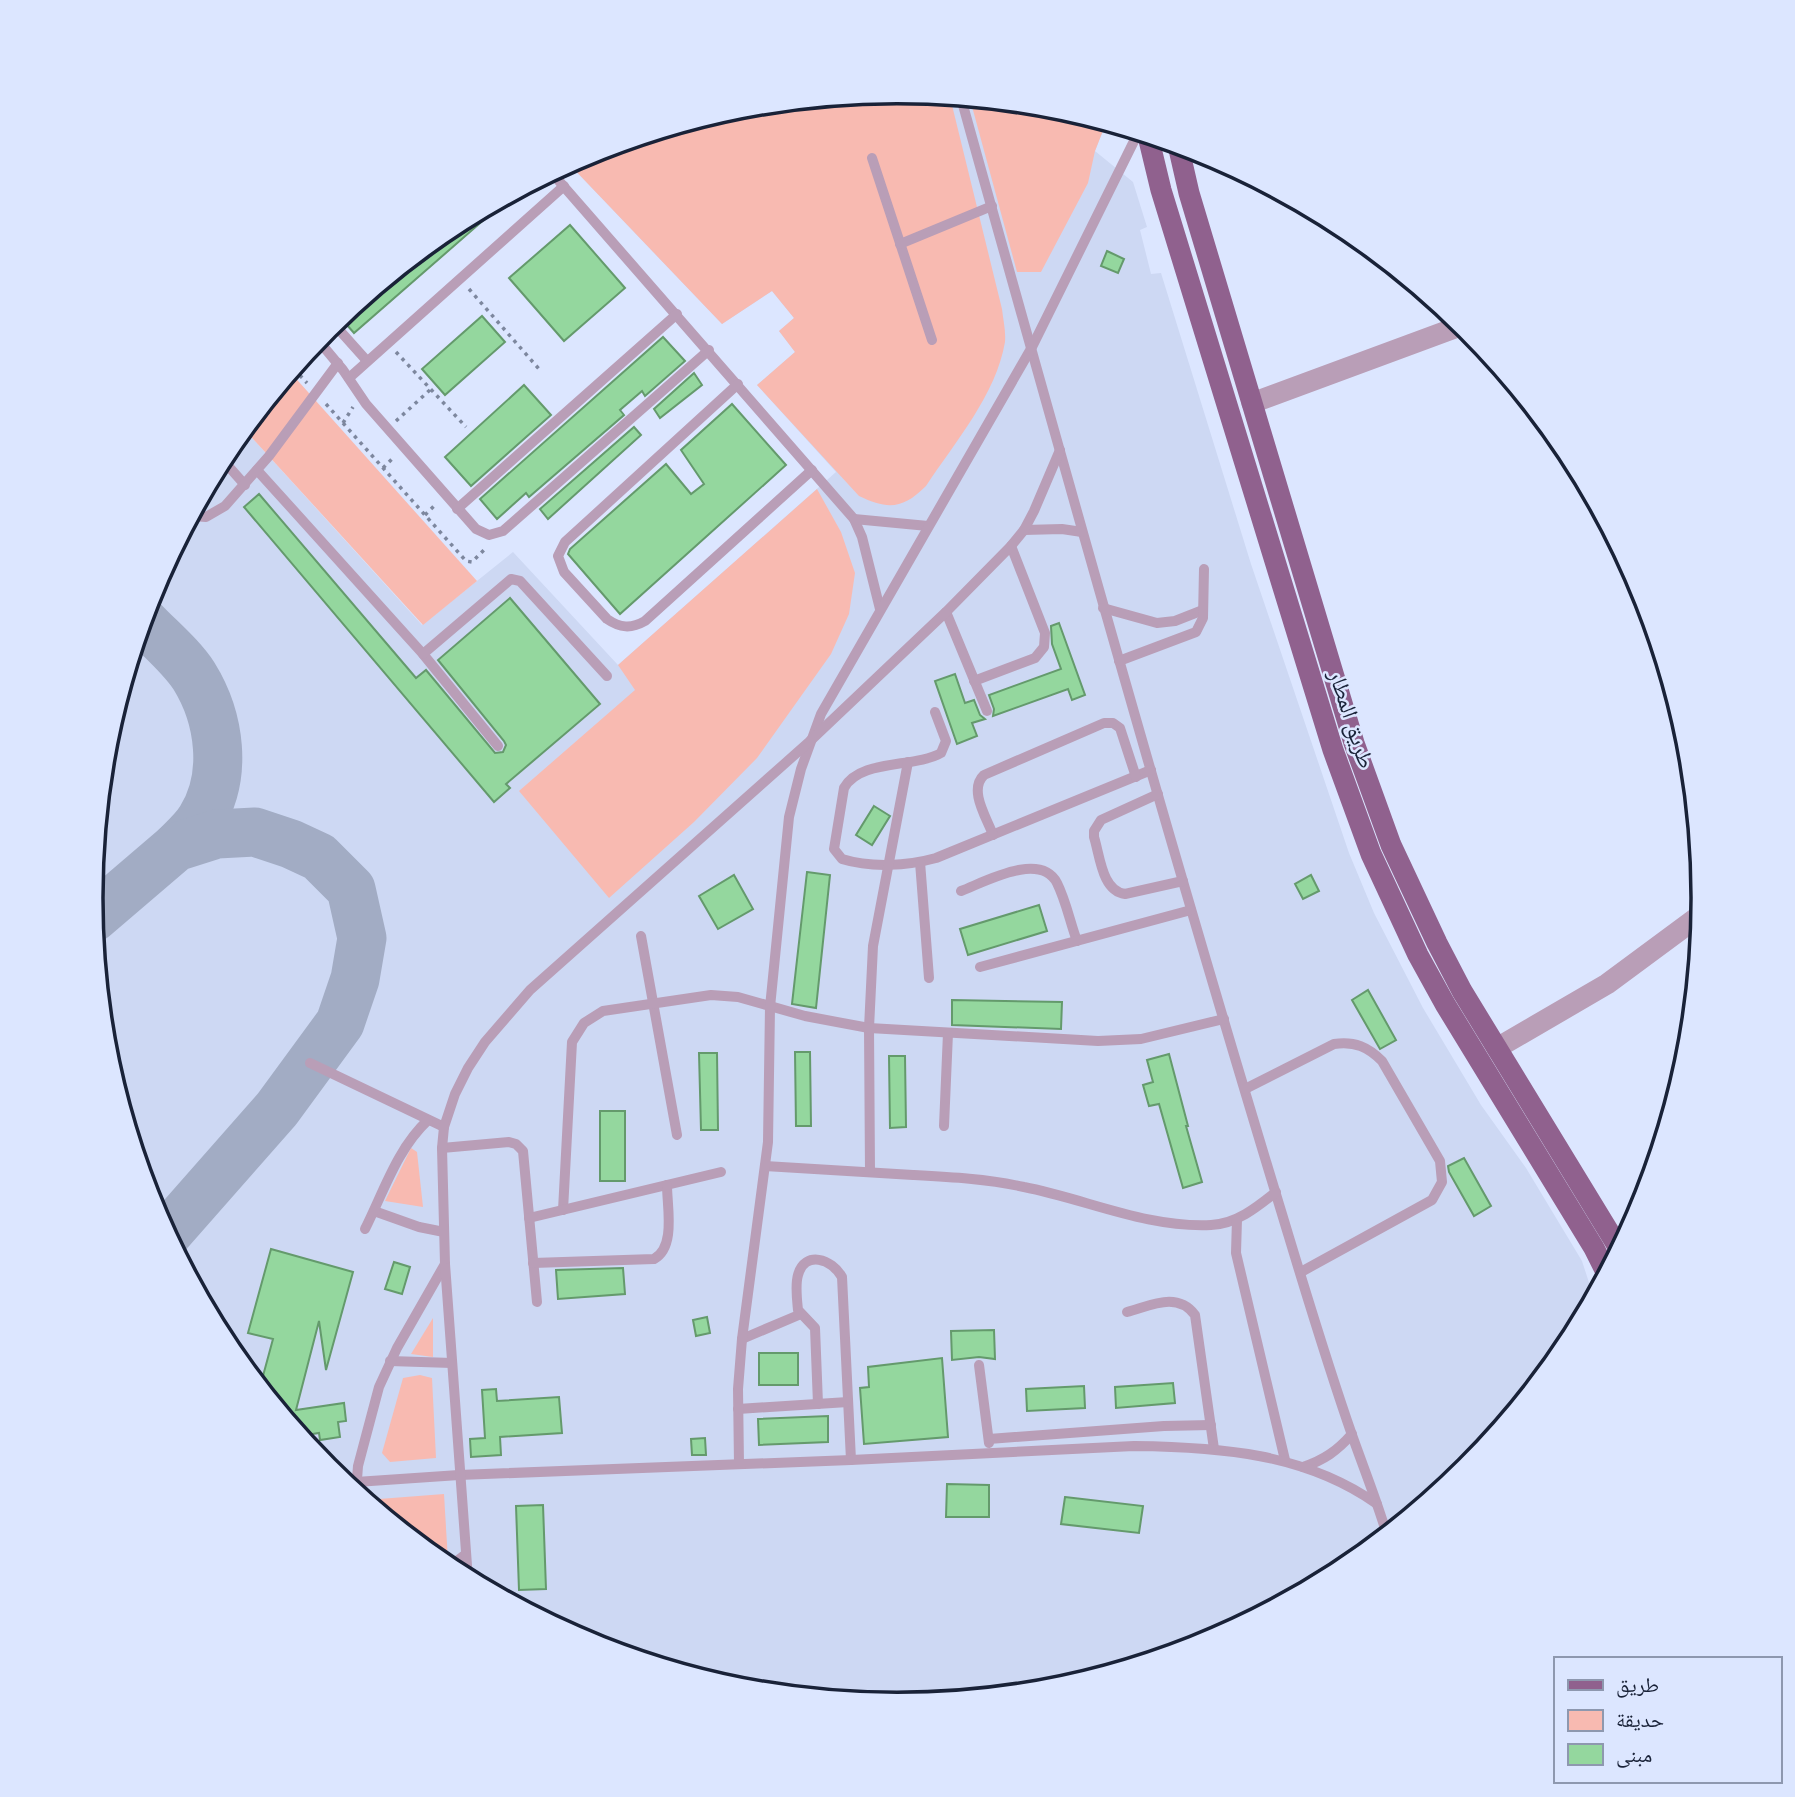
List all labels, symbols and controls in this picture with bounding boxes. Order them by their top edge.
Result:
street label: طريق المطار [1323,665,1381,772]
legend [1554,1657,1781,1783]
text: طريق [1616,1672,1659,1698]
text: حديقة [1616,1707,1664,1732]
text: مبنى [1616,1742,1652,1768]

